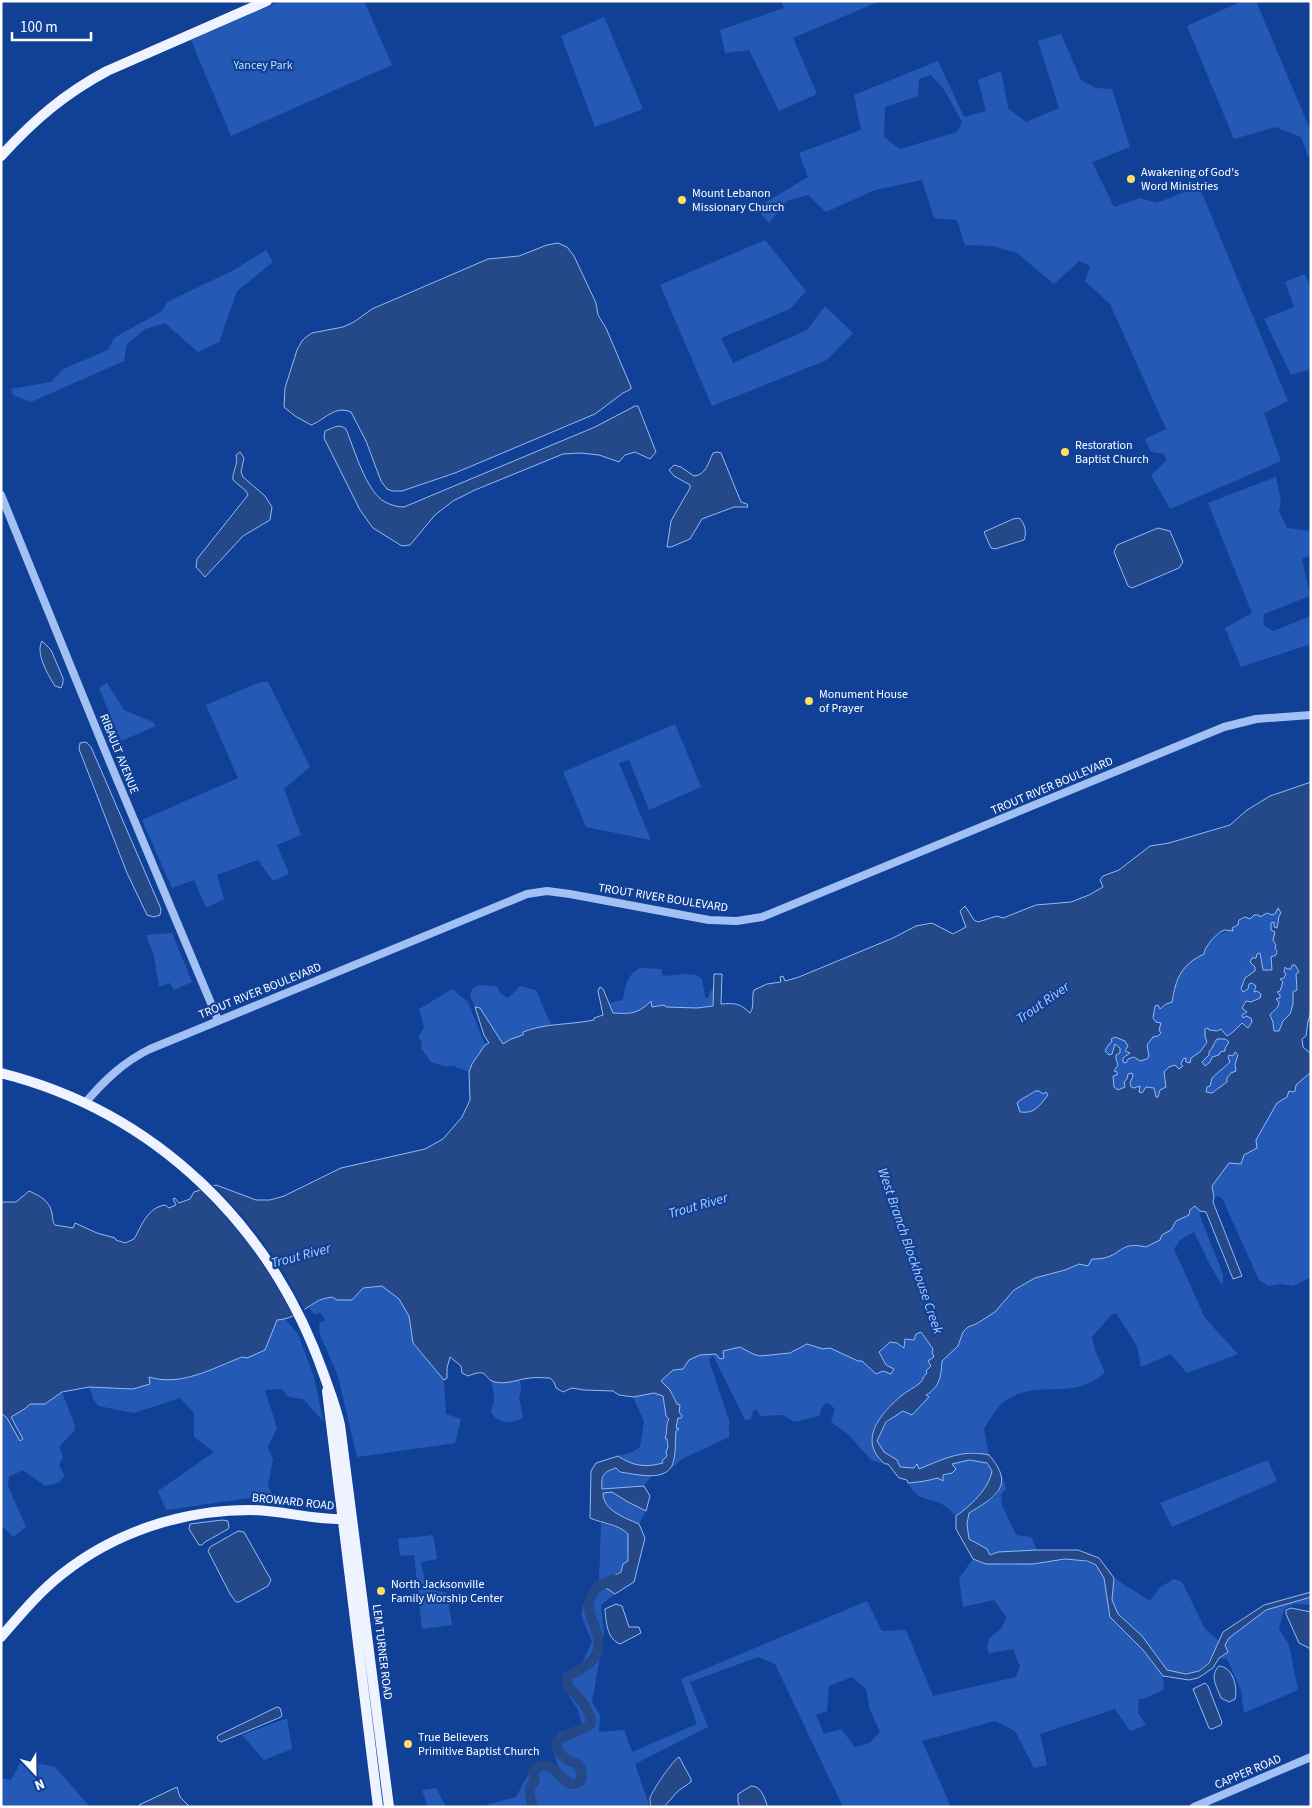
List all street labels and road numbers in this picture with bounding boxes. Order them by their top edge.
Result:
street label: RIBAULT AVENUE [95,711,143,797]
street label: TROUT RIVER BOULEVARD [988,753,1116,819]
street label: TROUT RIVER BOULEVARD [597,879,729,917]
street label: TROUT RIVER BOULEVARD [196,959,324,1023]
street label: BROWARD ROAD [251,1489,335,1515]
street label: LEM TURNER ROAD [368,1603,396,1701]
street label: CAPPER ROAD [1212,1750,1284,1794]

